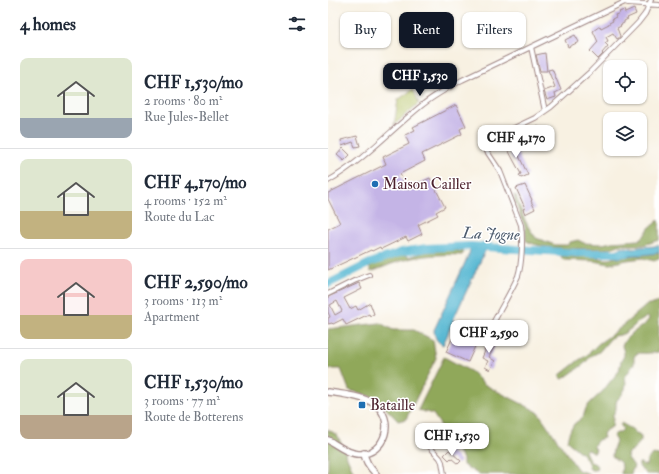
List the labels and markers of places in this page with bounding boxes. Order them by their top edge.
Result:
pin: CHF 1,530 [374,63,466,97]
pin: CHF 4,170 [470,125,562,159]
place label: Maison Cailler [383,175,472,194]
marker: Maison Cailler [370,179,380,189]
pin: CHF 2,590 [443,320,535,354]
place label: Bataille [370,396,415,415]
marker: Bataille [357,400,367,410]
pin: CHF 1,530 [406,423,498,457]

